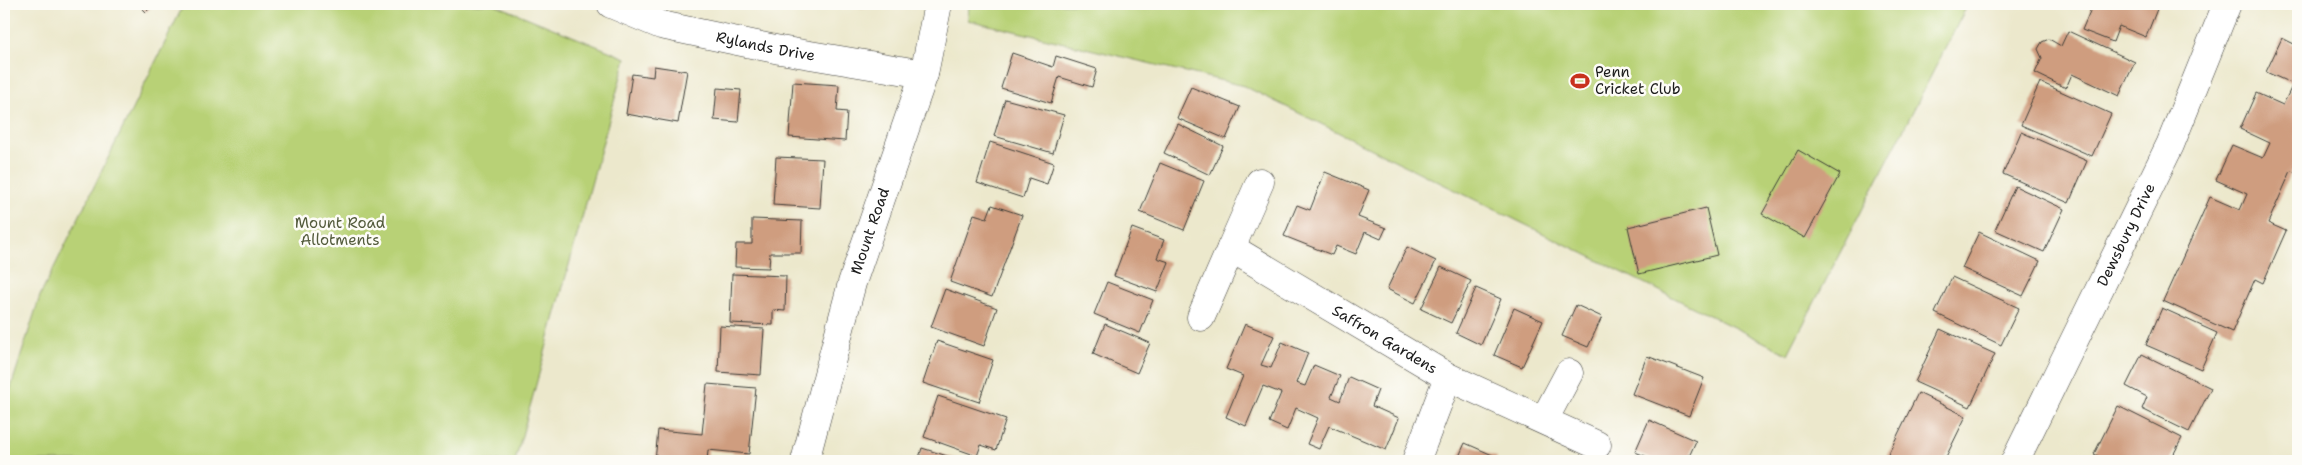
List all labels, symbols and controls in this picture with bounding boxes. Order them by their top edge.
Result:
street label: Rylands Drive [714,27,817,66]
place label: Penn Cricket Club [1595,62,1680,99]
sports icon: Penn Cricket Club [1569,70,1591,92]
street label: Dewsbury Drive [2092,180,2160,290]
street label: Mount Road [846,185,894,277]
park label: Mount Road Allotments [295,213,386,250]
street label: Saffron Gardens [1328,300,1441,378]

